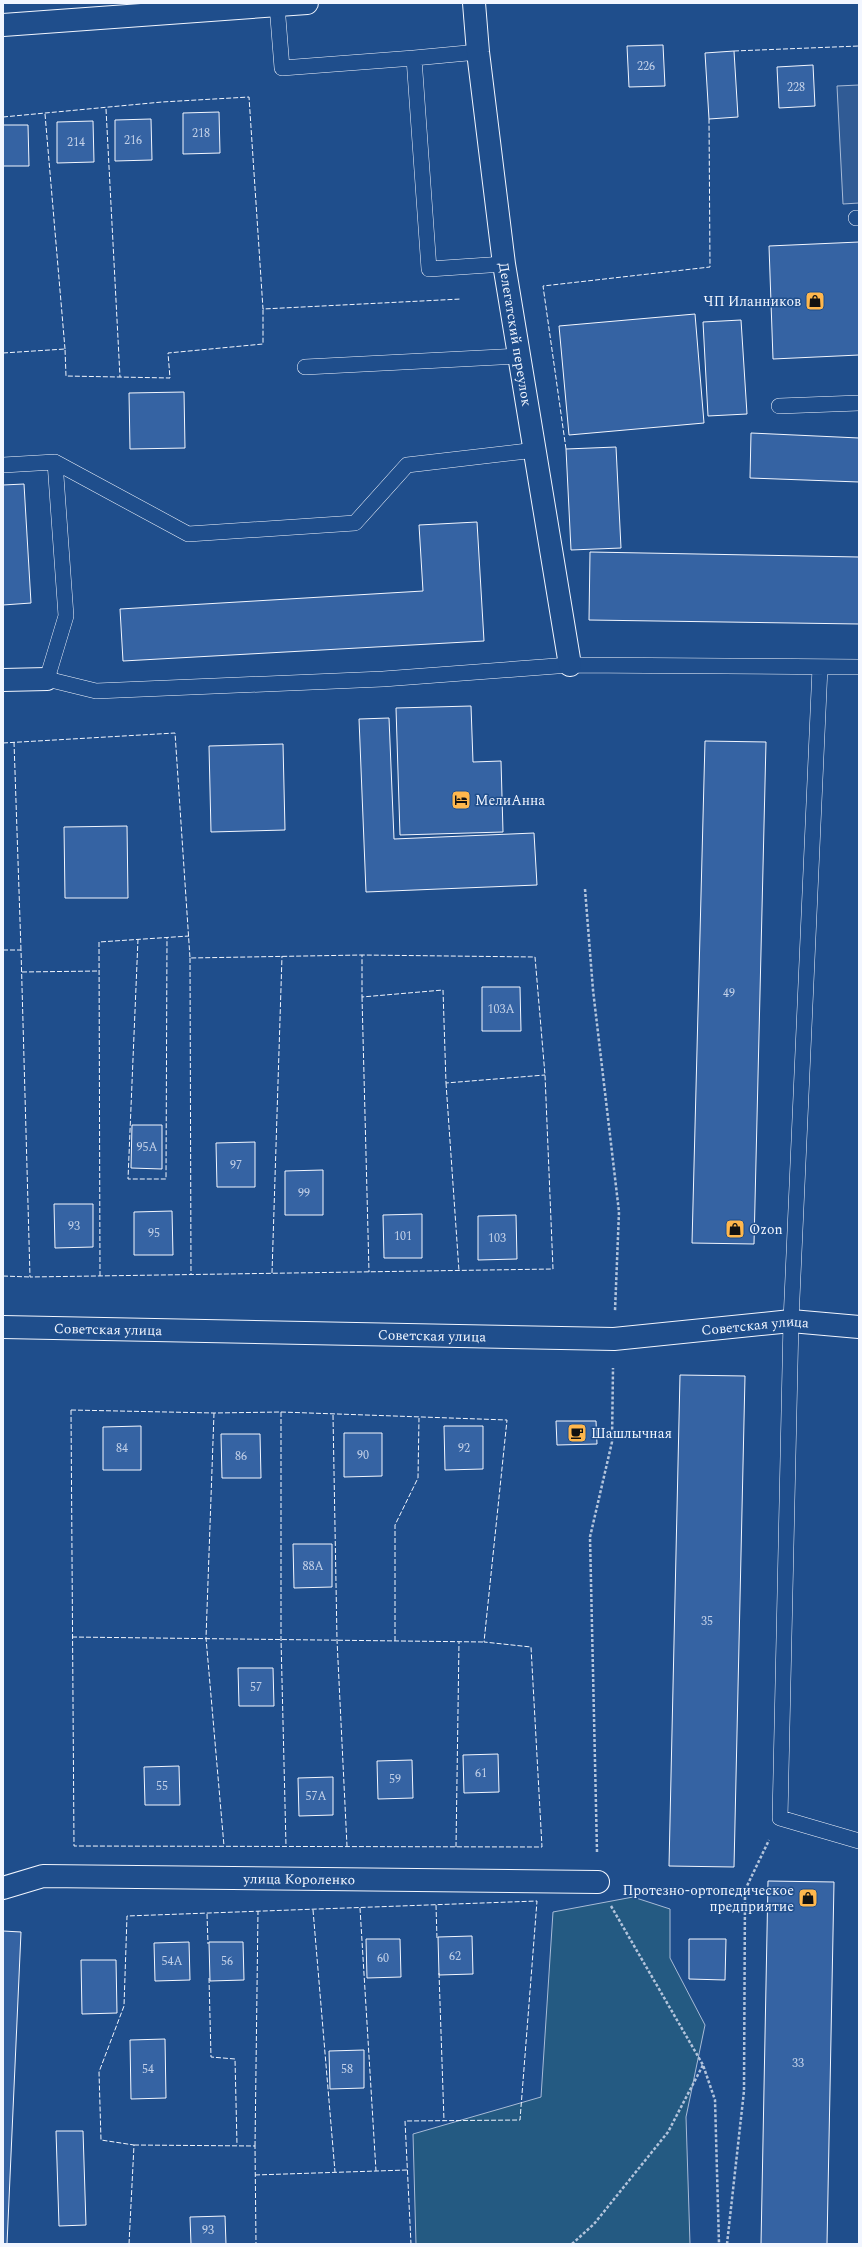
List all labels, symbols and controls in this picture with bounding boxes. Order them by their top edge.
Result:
house number: 226 [637,57,655,76]
house number: 228 [787,78,805,97]
house number: 218 [192,124,210,143]
house number: 216 [124,131,142,150]
house number: 214 [67,133,85,152]
street label: Делегатский переулок [493,261,537,408]
shop icon: ЧП Иланников [804,290,826,312]
place label: ЧП Иланников [703,291,801,312]
hotel icon: МелиАнна [450,789,472,811]
place label: МелиАнна [475,790,545,811]
house number: 49 [723,984,735,1003]
house number: 103А [487,1000,515,1019]
house number: 95А [136,1138,158,1157]
house number: 97 [230,1156,242,1175]
house number: 99 [298,1184,310,1203]
house number: 93 [68,1217,80,1236]
shop icon: Ozon [724,1218,746,1240]
place label: Ozon [749,1219,783,1240]
house number: 95 [148,1224,160,1243]
house number: 101 [394,1227,412,1246]
house number: 103 [488,1229,506,1248]
street label: Советская улица [700,1311,810,1341]
street label: Советская улица [54,1318,162,1341]
street label: Советская улица [378,1324,486,1347]
cafe icon: Шашлычная [566,1422,588,1444]
place label: Шашлычная [591,1423,672,1444]
house number: 84 [116,1439,128,1458]
house number: 92 [458,1439,470,1458]
house number: 90 [357,1446,369,1465]
house number: 86 [235,1447,247,1466]
house number: 88А [302,1557,324,1576]
house number: 35 [701,1612,713,1631]
house number: 57 [250,1678,262,1697]
house number: 61 [475,1764,487,1783]
house number: 59 [389,1770,401,1789]
house number: 55 [156,1777,168,1796]
house number: 57А [305,1787,327,1806]
street label: улица Короленко [242,1868,355,1890]
place label: Протезно-ортопедическое предприятие [622,1880,794,1917]
shop icon: Протезно-ортопедическое предприятие [797,1887,819,1909]
house number: 62 [449,1947,461,1966]
house number: 60 [377,1949,389,1968]
house number: 54А [161,1952,183,1971]
house number: 56 [221,1952,233,1971]
house number: 33 [792,2054,804,2073]
house number: 54 [142,2060,154,2079]
house number: 58 [341,2060,353,2079]
house number: 93 [202,2221,214,2240]

